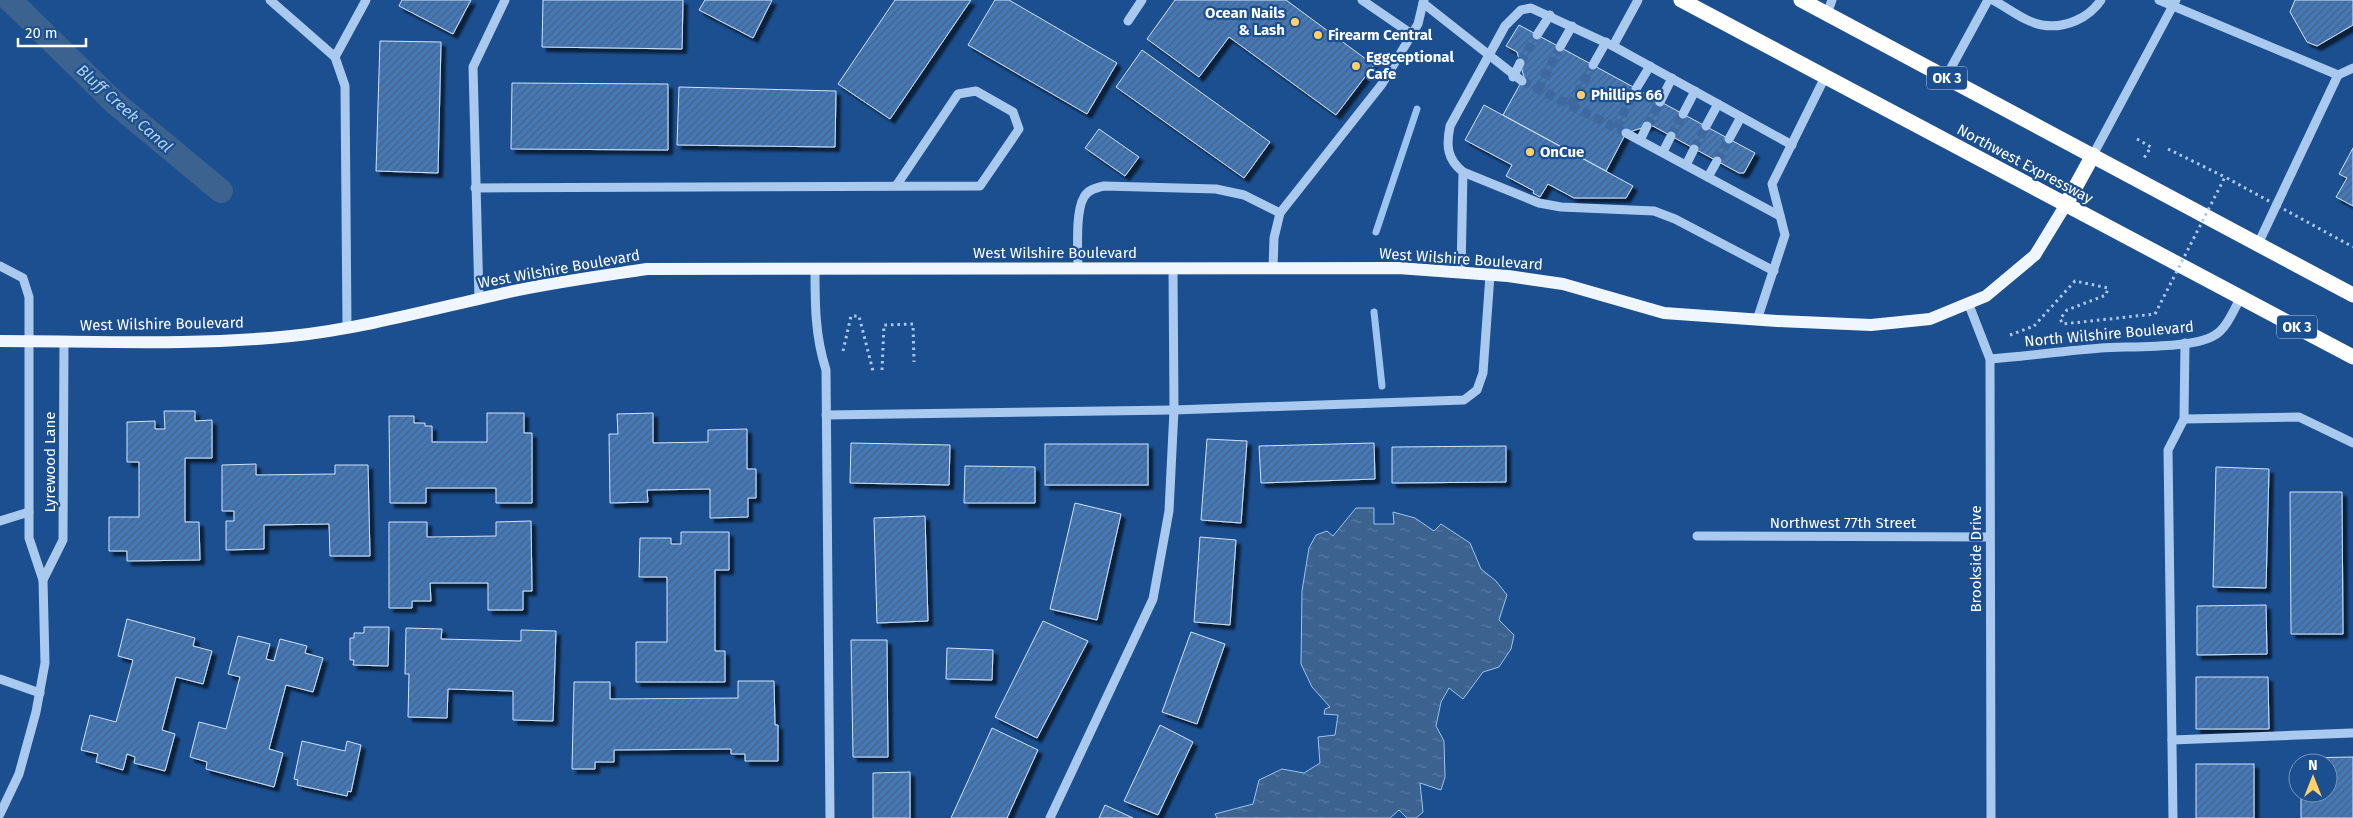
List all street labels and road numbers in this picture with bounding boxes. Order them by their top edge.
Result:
road number: OK 3 [1927,66,1967,90]
street label: Northwest Expressway [1954,120,2097,208]
street label: West Wilshire Boulevard [973,244,1137,262]
street label: West Wilshire Boulevard [1379,244,1543,274]
street label: West Wilshire Boulevard [477,246,641,292]
street label: West Wilshire Boulevard [80,314,244,334]
road number: OK 3 [2277,316,2317,338]
street label: North Wilshire Boulevard [2023,318,2195,350]
street label: Lyrewood Lane [41,412,59,513]
street label: Brookside Drive [1967,505,1985,613]
street label: Northwest 77th Street [1770,514,1917,532]

